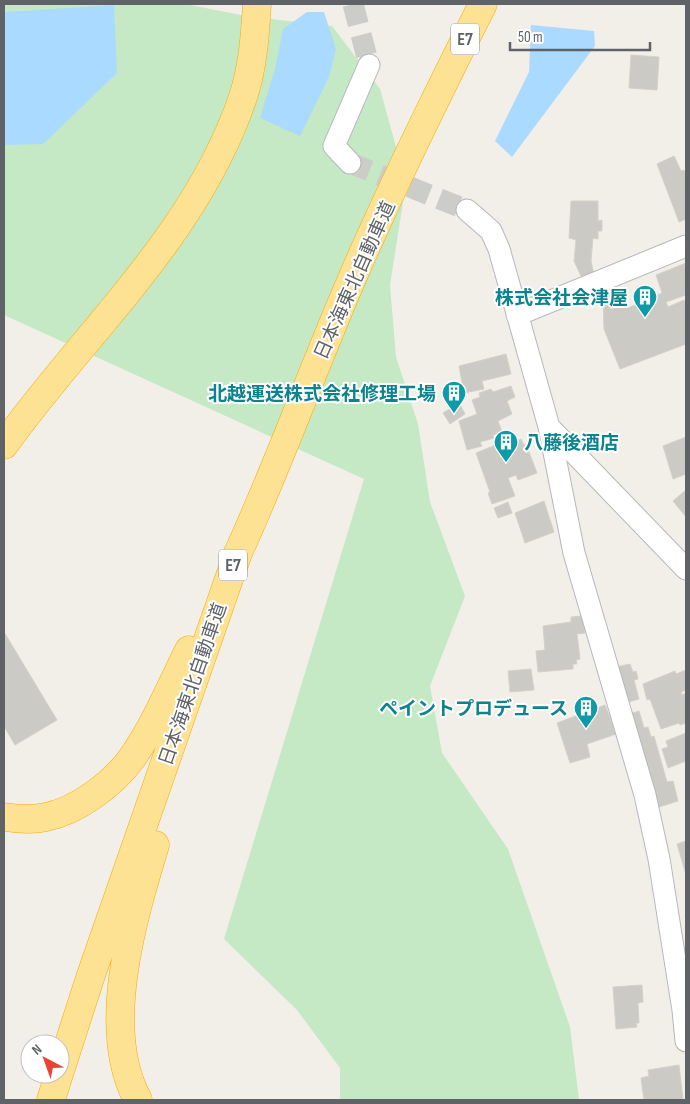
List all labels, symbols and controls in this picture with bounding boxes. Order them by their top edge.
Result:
scale bar [510,20,650,52]
road number: E7 [451,23,479,54]
text: 50 m [518,28,543,47]
street label: 日本海東北自動車道 [310,198,401,363]
building icon: 株式会社会津屋 [632,284,658,318]
place label: 株式会社会津屋 [495,287,628,310]
building icon: 北越運送株式会社修理工場 [441,380,467,414]
place label: 北越運送株式会社修理工場 [208,383,436,406]
building icon: 八藤後酒店 [493,429,519,463]
place label: 八藤後酒店 [524,432,619,455]
road number: E7 [219,550,247,580]
street label: 日本海東北自動車道 [155,600,232,769]
building icon: ペイントプロデュース [573,695,599,729]
place label: ペイントプロデュース [379,698,568,721]
north arrow [20,1034,70,1084]
text: N [28,1041,45,1058]

